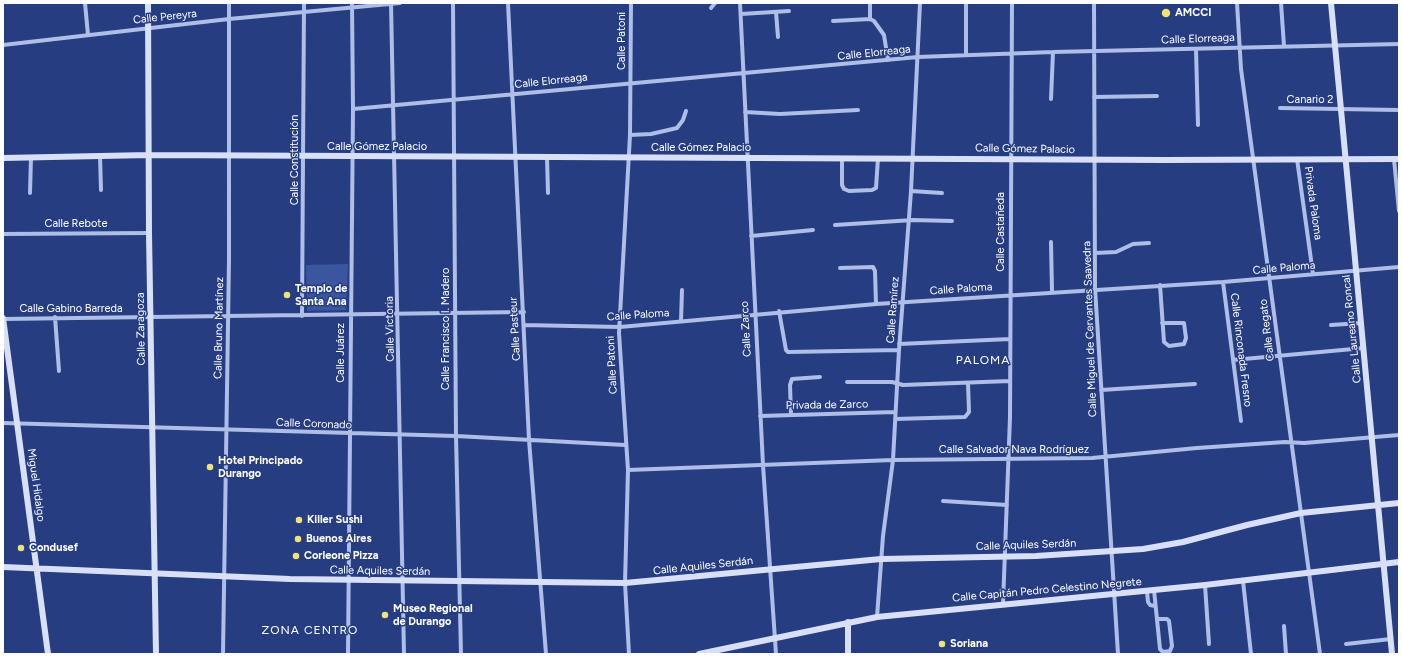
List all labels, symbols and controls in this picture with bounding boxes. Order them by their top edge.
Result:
place label: AMCCI [1175,6,1211,20]
street label: Calle Pereyra [132,7,198,27]
marker: AMCCI [1160,7,1172,19]
street label: Calle Patoni [615,12,629,70]
street label: Calle Elorreaga [1161,31,1235,47]
street label: Calle Elorreaga [837,43,911,63]
street label: Calle Elorreaga [514,71,588,91]
street label: Canario 2 [1287,93,1333,107]
street label: Calle Constitución [288,115,302,205]
street label: Calle Gómez Palacio [327,140,427,154]
street label: Calle Gómez Palacio [651,141,751,155]
street label: Calle Gómez Palacio [975,142,1075,156]
street label: Privada Paloma [1301,165,1325,241]
street label: Calle Castañeda [994,192,1008,272]
street label: Calle Rebote [45,217,107,231]
street label: Calle Miguel de Cervantes Saavedra [1080,241,1100,417]
street label: Calle Paloma [1252,259,1316,277]
street label: Calle Francisco I. Madero [439,268,453,390]
street label: Calle Laureano Roncal [1340,274,1364,384]
street label: Calle Ramírez [884,276,902,344]
street label: Calle Bruno Martínez [212,277,226,379]
street label: Calle Paloma [929,280,993,298]
place label: Templo de Santa Ana [295,282,347,308]
marker: Templo de Santa Ana [282,290,292,300]
street label: Calle Zaragoza [134,292,148,366]
street label: Calle Rinconada Fresno [1227,292,1255,408]
street label: Calle Victoria [383,296,397,362]
street label: Calle Pasteur [507,297,523,361]
street label: Calle Regato [1257,298,1277,362]
street label: Calle Zarco [738,301,754,357]
street label: Calle Gabino Barreda [19,302,123,316]
street label: Calle Paloma [606,306,670,324]
street label: Calle Juárez [334,323,348,383]
street label: Calle Patoni [604,336,620,394]
district label: PALOMA [956,353,1010,367]
street label: Privada de Zarco [786,398,868,412]
street label: Calle Coronado [276,416,352,432]
street label: Calle Salvador Nava Rodríguez [939,443,1089,457]
street label: Miguel Hidalgo [24,448,48,522]
place label: Hotel Principado Durango [218,454,303,480]
marker: Hotel Principado Durango [205,462,215,472]
place label: Killer Sushi [307,513,363,527]
marker: Killer Sushi [294,515,304,525]
place label: Buenos Aires [306,532,372,546]
marker: Buenos Aires [293,534,303,544]
street label: Calle Aquiles Serdán [976,537,1076,553]
place label: Condusef [29,541,78,555]
marker: Condusef [16,543,26,553]
place label: Corleone Pizza [304,549,379,563]
marker: Corleone Pizza [291,551,301,561]
street label: Calle Aquiles Serdán [652,554,754,578]
street label: Calle Aquiles Serdán [330,564,430,578]
street label: Calle Capitán Pedro Celestino Negrete [952,575,1142,605]
place label: Museo Regional de Durango [393,602,473,628]
marker: Museo Regional de Durango [380,610,390,620]
district label: ZONA CENTRO [262,623,358,637]
place label: Soriana [950,637,988,651]
marker: Soriana [937,639,947,649]

